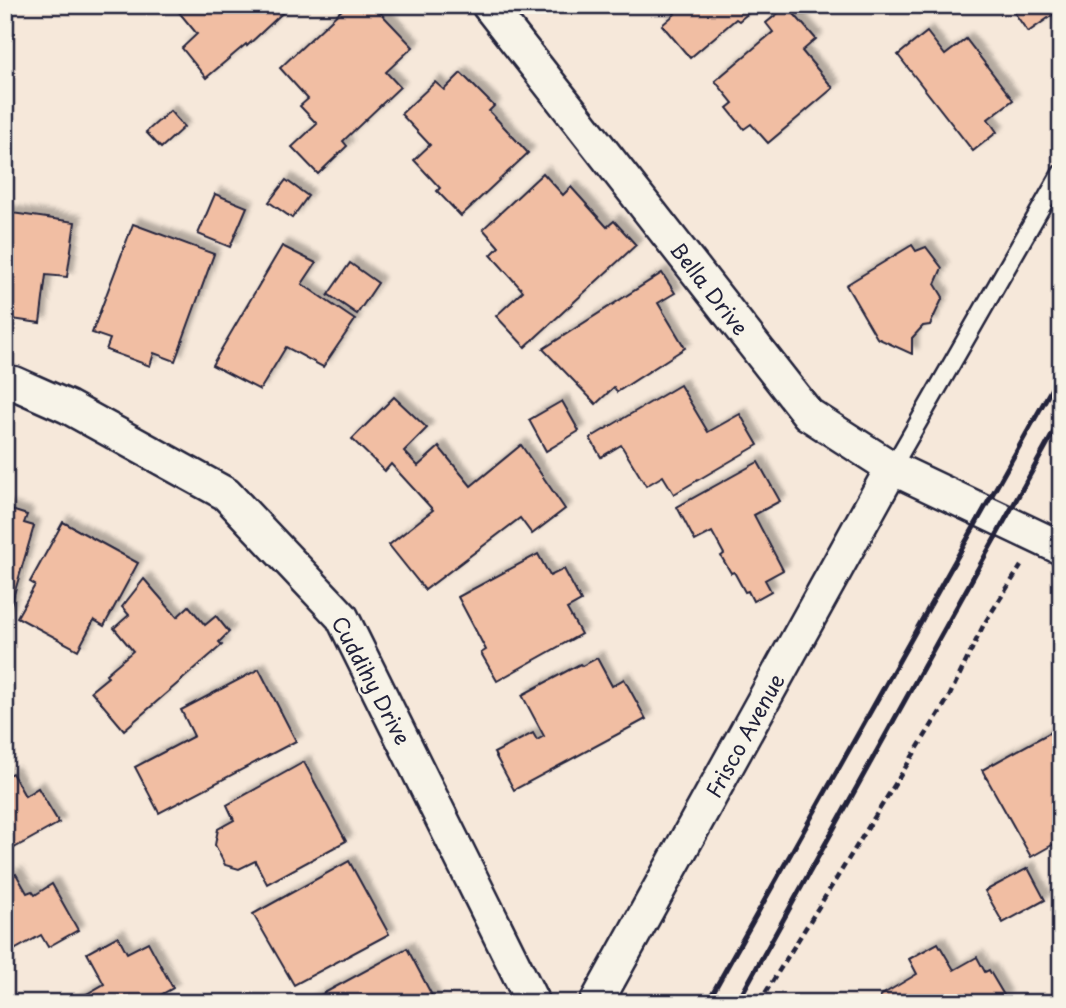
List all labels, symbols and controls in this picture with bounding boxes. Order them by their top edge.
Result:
street label: Bella Drive [663,234,757,342]
street label: Cuddihy Drive [325,610,419,750]
street label: Frisco Avenue [697,667,791,803]

